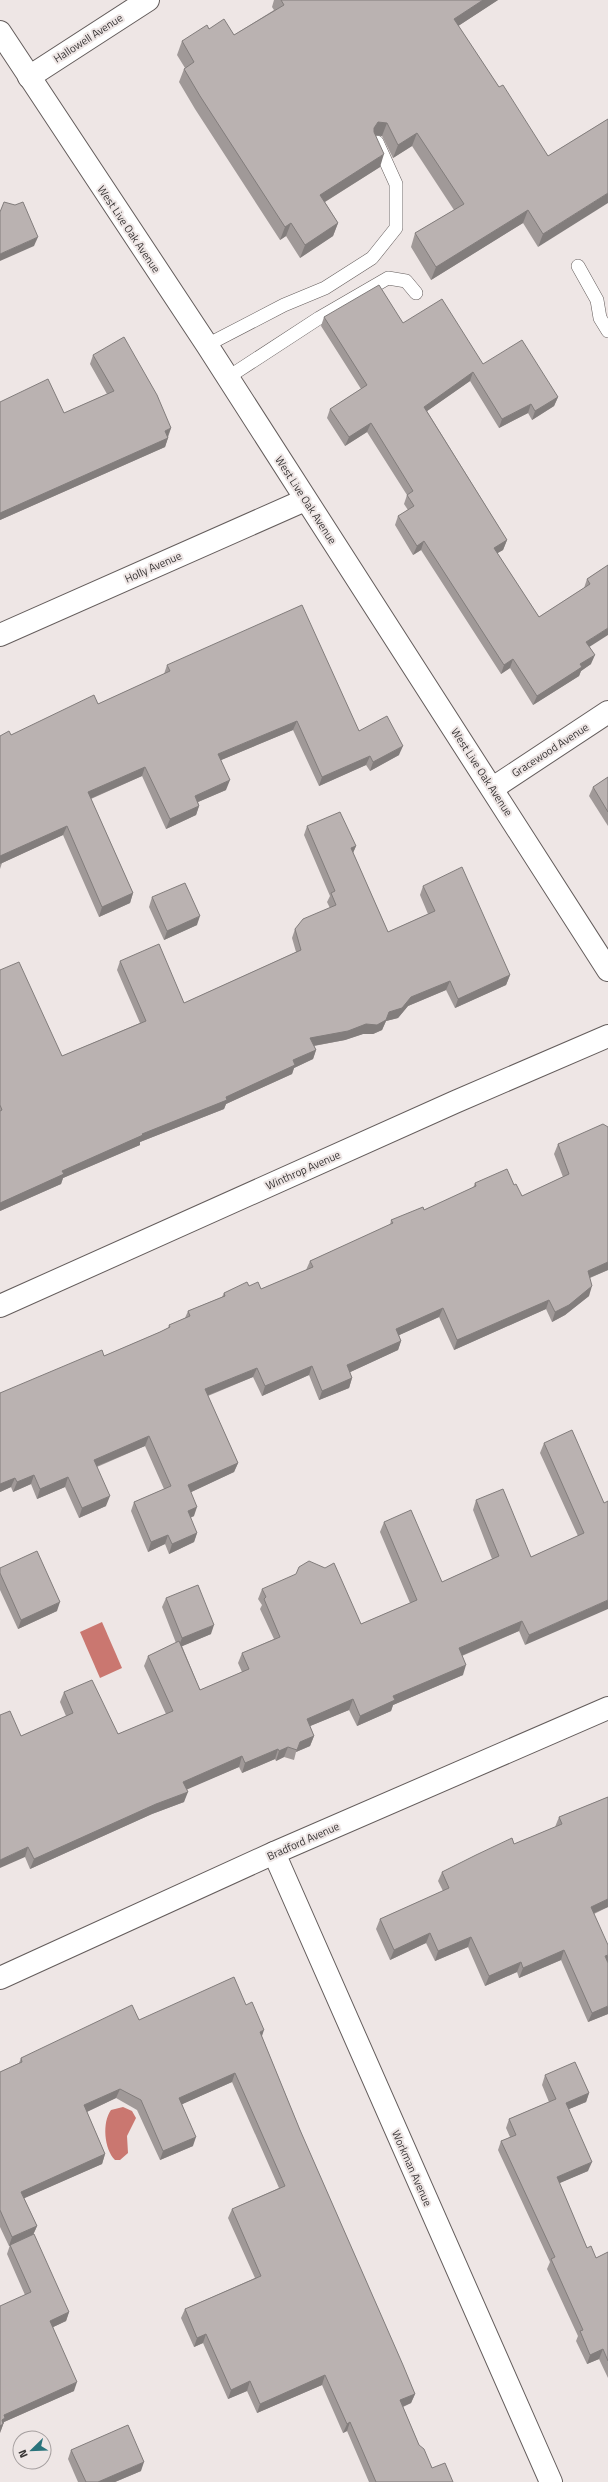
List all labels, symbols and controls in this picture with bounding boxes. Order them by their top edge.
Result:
street label: Hallowell Avenue [50,9,126,66]
street label: West Live Oak Avenue [94,182,164,276]
street label: West Live Oak Avenue [271,453,341,548]
street label: Holly Avenue [122,547,184,587]
street label: Gracewood Avenue [508,719,592,781]
street label: West Live Oak Avenue [447,725,517,820]
street label: Winthrop Avenue [263,1146,343,1194]
street label: Bradford Avenue [264,1818,342,1864]
street label: Workman Avenue [388,2127,436,2209]
north arrow [12,2430,52,2470]
text: N [14,2447,32,2461]

